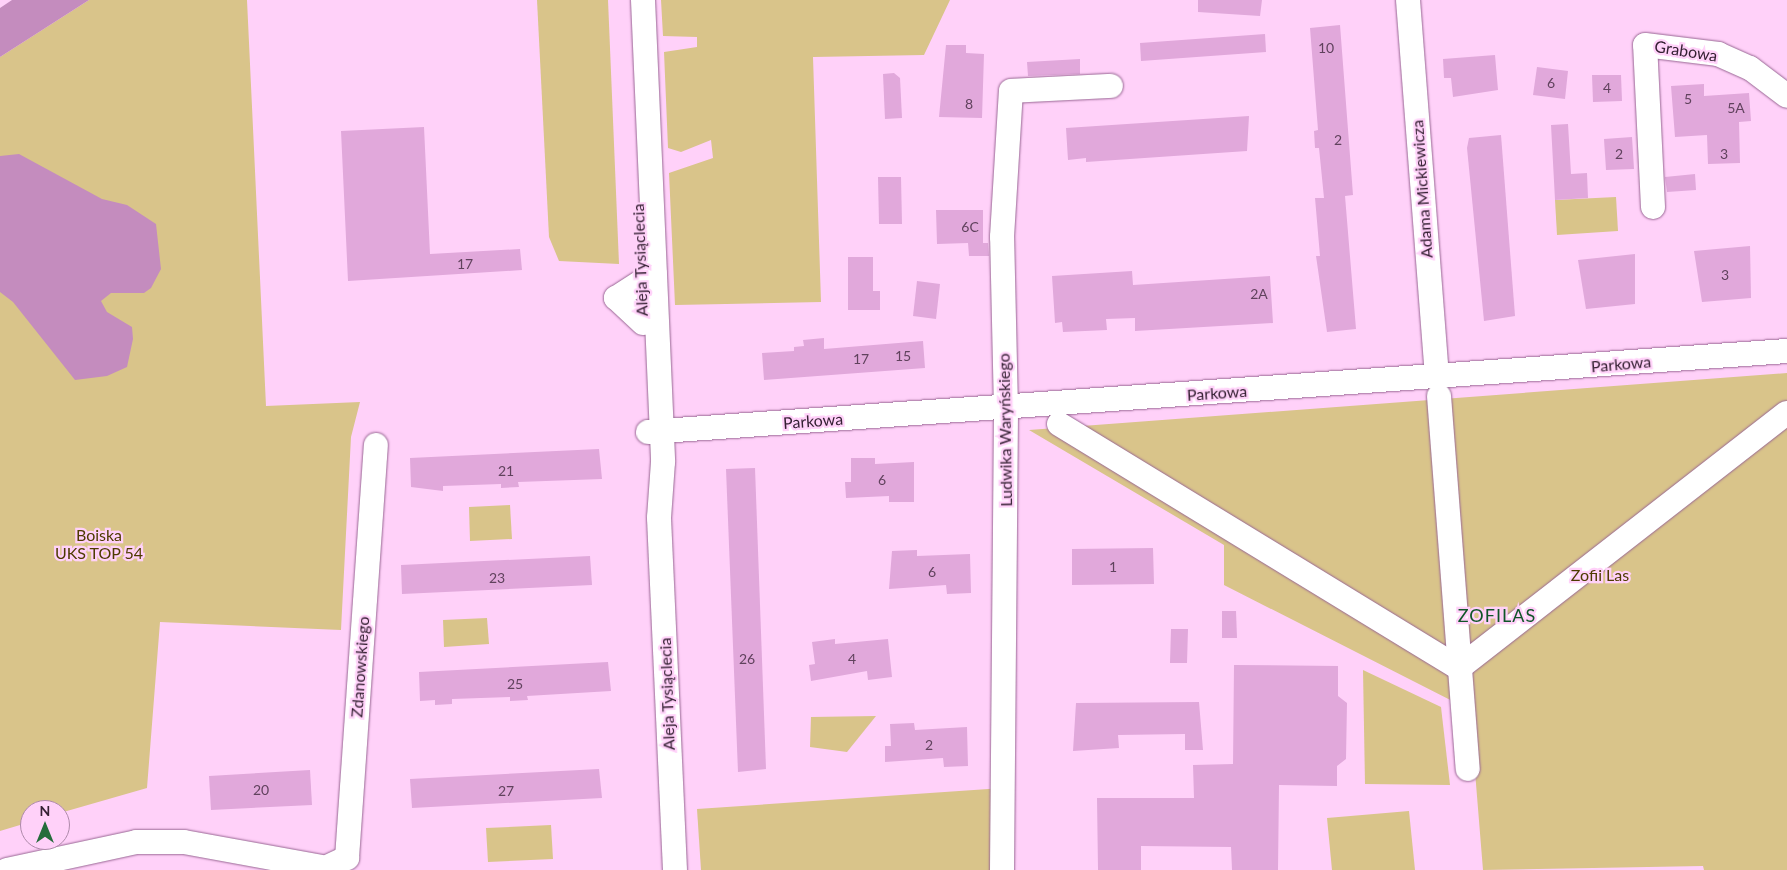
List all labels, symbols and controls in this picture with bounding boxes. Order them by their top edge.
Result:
street label: Grabowa [1653,37,1719,65]
house number: 10 [1318,40,1334,56]
house number: 6 [1547,75,1555,91]
house number: 4 [1603,80,1611,96]
house number: 5 [1684,91,1692,107]
house number: 8 [965,96,973,112]
house number: 5A [1727,100,1745,116]
street label: Adama Mickiewicza [1408,119,1436,259]
house number: 2 [1334,132,1342,148]
house number: 2 [1615,146,1623,162]
house number: 3 [1720,146,1728,162]
street label: Aleja Tysiąclecia [628,203,652,317]
house number: 6C [961,219,979,235]
house number: 17 [457,256,473,272]
house number: 3 [1721,267,1729,283]
house number: 2A [1250,286,1268,302]
house number: 15 [895,348,911,364]
house number: 17 [853,351,869,367]
street label: Parkowa [1590,352,1652,376]
street label: Ludwika Waryńskiego [994,353,1016,507]
street label: Parkowa [1186,381,1248,405]
street label: Parkowa [782,409,844,433]
house number: 21 [498,463,514,479]
house number: 6 [878,472,886,488]
park label: Boiska UKS TOP 54 [54,525,144,563]
house number: 1 [1109,559,1117,575]
house number: 6 [928,564,936,580]
park label: Zofii Las [1571,565,1629,585]
house number: 23 [489,570,505,586]
district label: ZOFILAS [1457,604,1537,626]
street label: Zdanowskiego [347,616,373,718]
street label: Aleja Tysiąclecia [655,637,679,751]
house number: 26 [739,651,755,667]
house number: 4 [848,651,856,667]
house number: 25 [507,676,523,692]
house number: 2 [925,737,933,753]
house number: 20 [253,782,269,798]
house number: 27 [498,783,514,799]
north arrow [20,800,70,850]
text: N [40,802,50,819]

